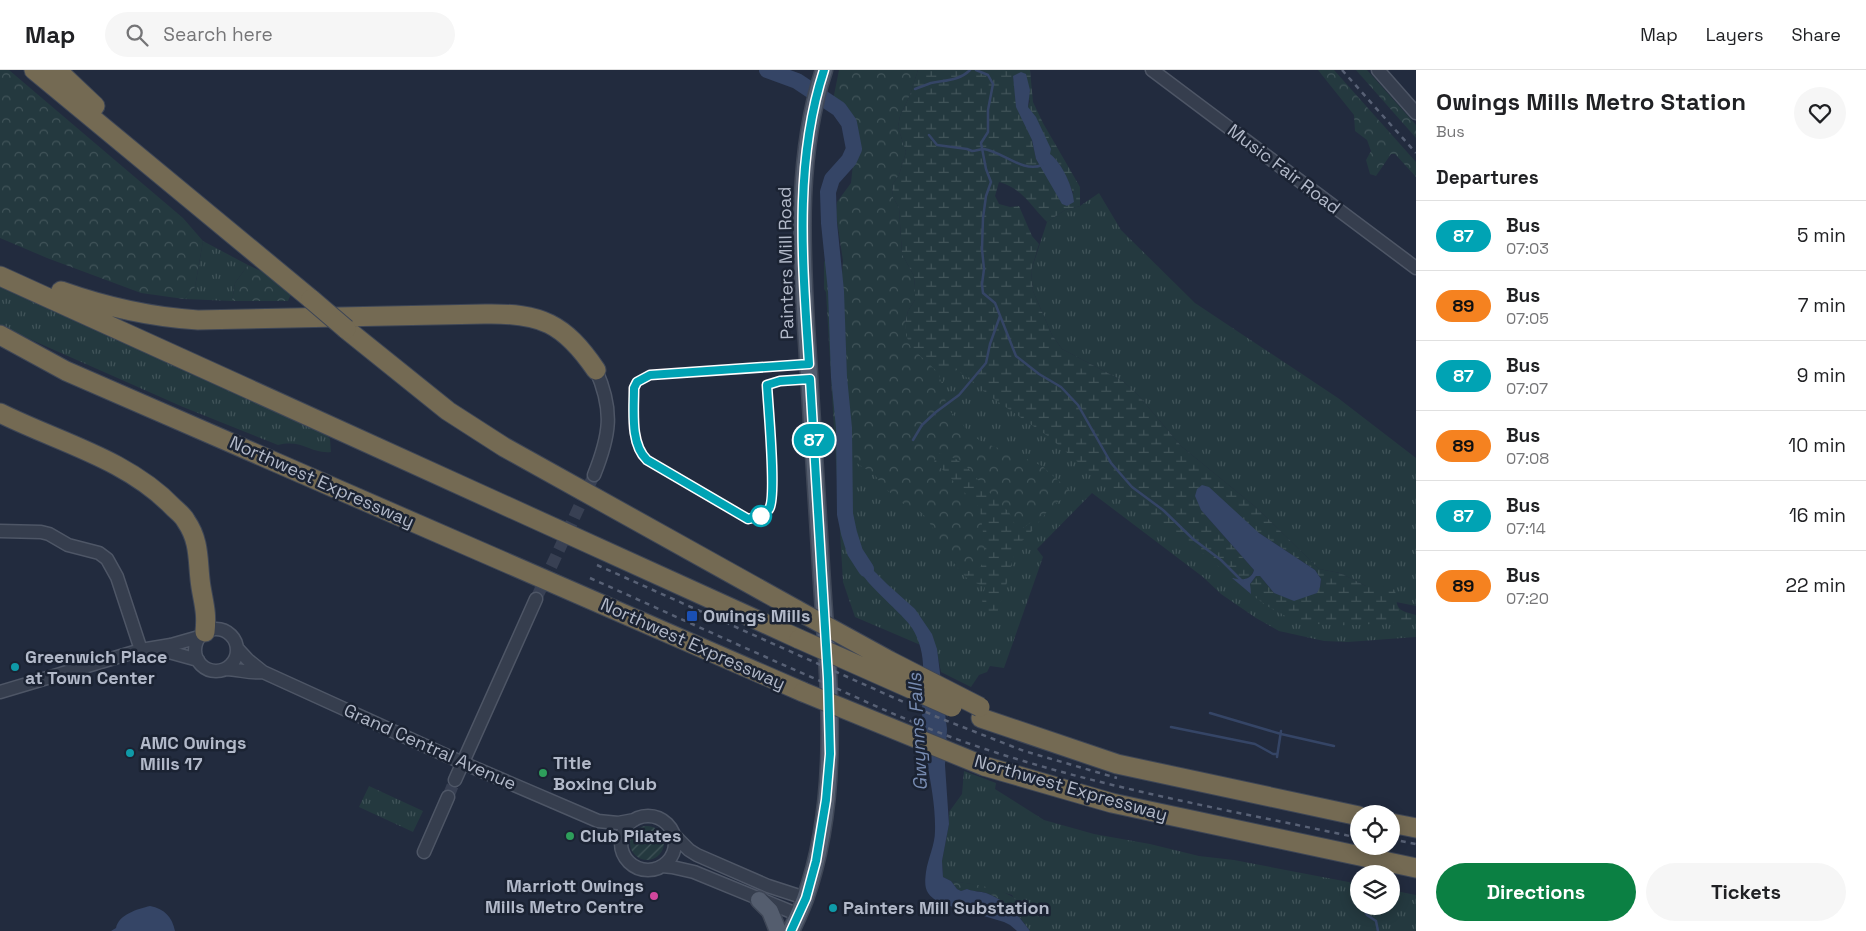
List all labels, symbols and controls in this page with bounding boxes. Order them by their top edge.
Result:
search box [105,12,455,57]
text: Map [25,19,75,50]
icon: search [123,21,151,49]
text: Search here [163,22,273,47]
text: Map [1640,23,1678,46]
text: Layers [1706,23,1763,46]
text: Share [1791,23,1841,46]
text: Owings Mills Metro Station [1436,86,1746,117]
button: heart [1794,87,1846,139]
street label: Music Fair Road [1223,119,1345,219]
text: Bus [1436,121,1465,142]
text: Departures [1436,165,1539,190]
street label: Painters Mill Road [773,186,798,340]
text: Bus [1506,213,1540,238]
text: 5 min [1797,223,1846,248]
text: 87 [1453,224,1474,247]
text: 07:03 [1506,238,1549,259]
text: Bus [1506,283,1540,308]
text: 7 min [1798,293,1846,318]
text: 89 [1453,294,1474,317]
text: 07:05 [1506,308,1549,329]
text: Bus [1506,353,1540,378]
text: 9 min [1797,363,1846,388]
text: 87 [1453,364,1474,387]
text: 07:07 [1506,378,1548,399]
text: Bus [1506,423,1540,448]
line badge: 87 [792,424,836,456]
text: 87 [804,428,824,451]
street label: Northwest Expressway [226,430,418,533]
text: 10 min [1788,433,1846,458]
text: 89 [1453,434,1474,457]
text: 07:08 [1506,448,1549,469]
text: Bus [1506,493,1540,518]
text: 16 min [1789,503,1846,528]
text: 87 [1453,504,1474,527]
unlabelled marker [750,505,772,527]
text: 07:14 [1506,518,1546,539]
text: Bus [1506,563,1540,588]
text: 22 min [1786,573,1846,598]
text: 89 [1453,574,1474,597]
text: 07:20 [1506,588,1549,609]
street label: Northwest Expressway [597,592,789,695]
place label: Owings Mills [703,604,810,627]
marker: Owings Mills [685,609,699,623]
place label: Greenwich Place at Town Center [25,645,168,689]
marker: Greenwich Place at Town Center [9,661,21,673]
water label: Gwynns Falls [902,671,933,792]
street label: Grand Central Avenue [340,698,520,795]
place label: AMC Owings Mills 17 [140,731,247,775]
marker: AMC Owings Mills 17 [124,747,136,759]
street label: Northwest Expressway [972,749,1170,826]
place label: Title Boxing Club [553,751,657,795]
marker: Title Boxing Club [537,767,549,779]
map controls [1350,805,1400,915]
button: locate [1350,805,1400,855]
place label: Club Pilates [580,824,681,847]
marker: Club Pilates [564,830,576,842]
button: Directions [1436,863,1636,921]
button: Tickets [1646,863,1846,921]
button: layers [1350,865,1400,915]
place label: Marriott Owings Mills Metro Centre [485,874,644,918]
marker: Marriott Owings Mills Metro Centre [648,890,660,902]
place label: Painters Mill Substation [843,896,1050,919]
marker: Painters Mill Substation [827,902,839,914]

